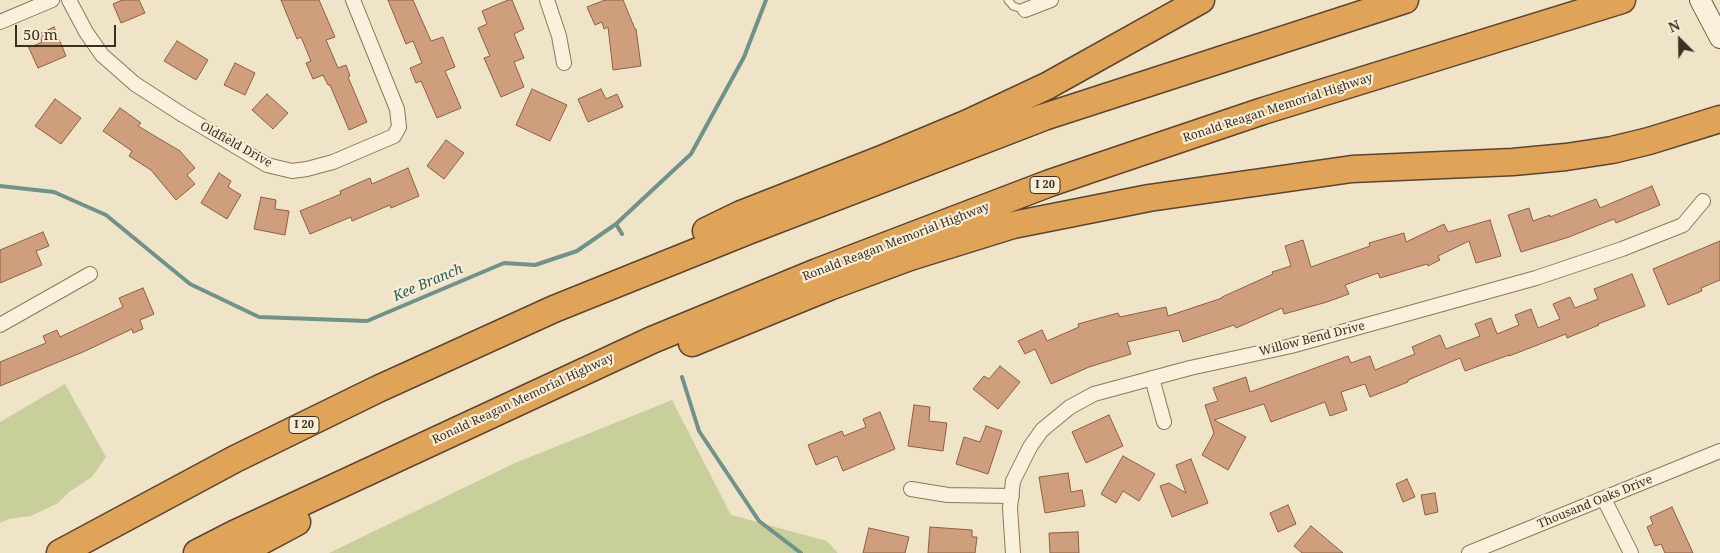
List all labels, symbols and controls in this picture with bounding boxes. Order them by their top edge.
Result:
scale bar [18,15,119,47]
north arrow [1655,15,1705,65]
text: N [1665,15,1683,37]
text: 50 m [23,24,58,44]
street label: Ronald Reagan Memorial Highway [1181,70,1375,146]
street label: Oldfield Drive [197,119,275,171]
road number: I 20 [1030,176,1060,194]
street label: Ronald Reagan Memorial Highway [801,200,991,284]
water label: Kee Branch [391,261,465,305]
street label: Willow Bend Drive [1258,319,1366,359]
street label: Ronald Reagan Memorial Highway [430,350,616,448]
road number: I 20 [289,416,319,434]
street label: Thousand Oaks Drive [1535,472,1655,532]

